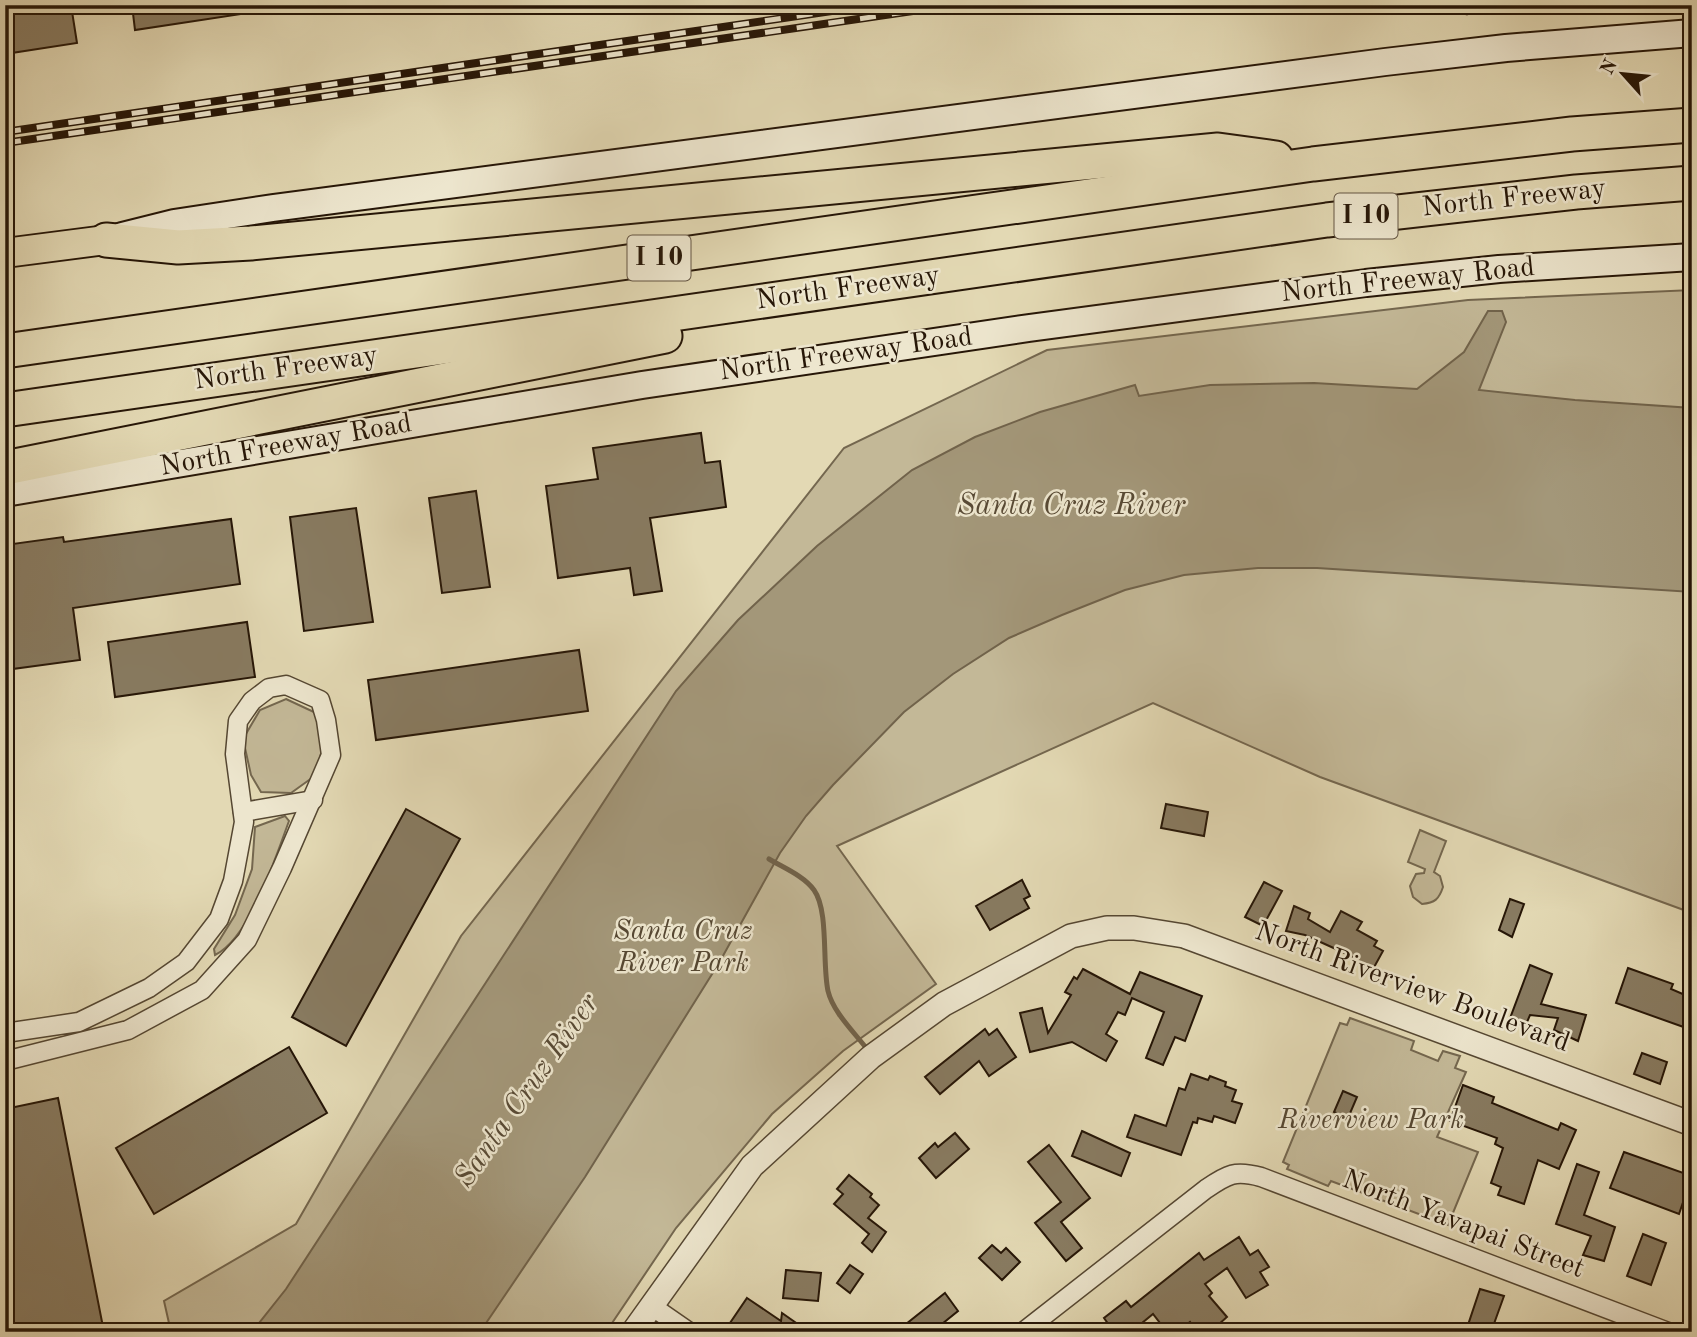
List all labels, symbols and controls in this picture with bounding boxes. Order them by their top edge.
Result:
north arrow [1588,38,1658,108]
text: N [1598,56,1622,78]
street label: North Freeway [1421,175,1608,223]
road number: I 10 [1334,194,1398,238]
road number: I 10 [628,235,690,280]
street label: North Freeway Road [1280,254,1536,308]
street label: North Freeway [754,262,942,316]
street label: North Freeway Road [718,323,974,387]
street label: North Freeway [192,342,380,396]
street label: North Freeway Road [158,410,414,482]
water label: Santa Cruz River [957,491,1186,521]
park label: Santa Cruz River Park [613,918,753,978]
street label: North Riverview Boulevard [1251,918,1573,1058]
water label: Santa Cruz River [449,988,605,1193]
park label: Riverview Park [1277,1107,1464,1135]
street label: North Yavapai Street [1338,1166,1588,1284]

